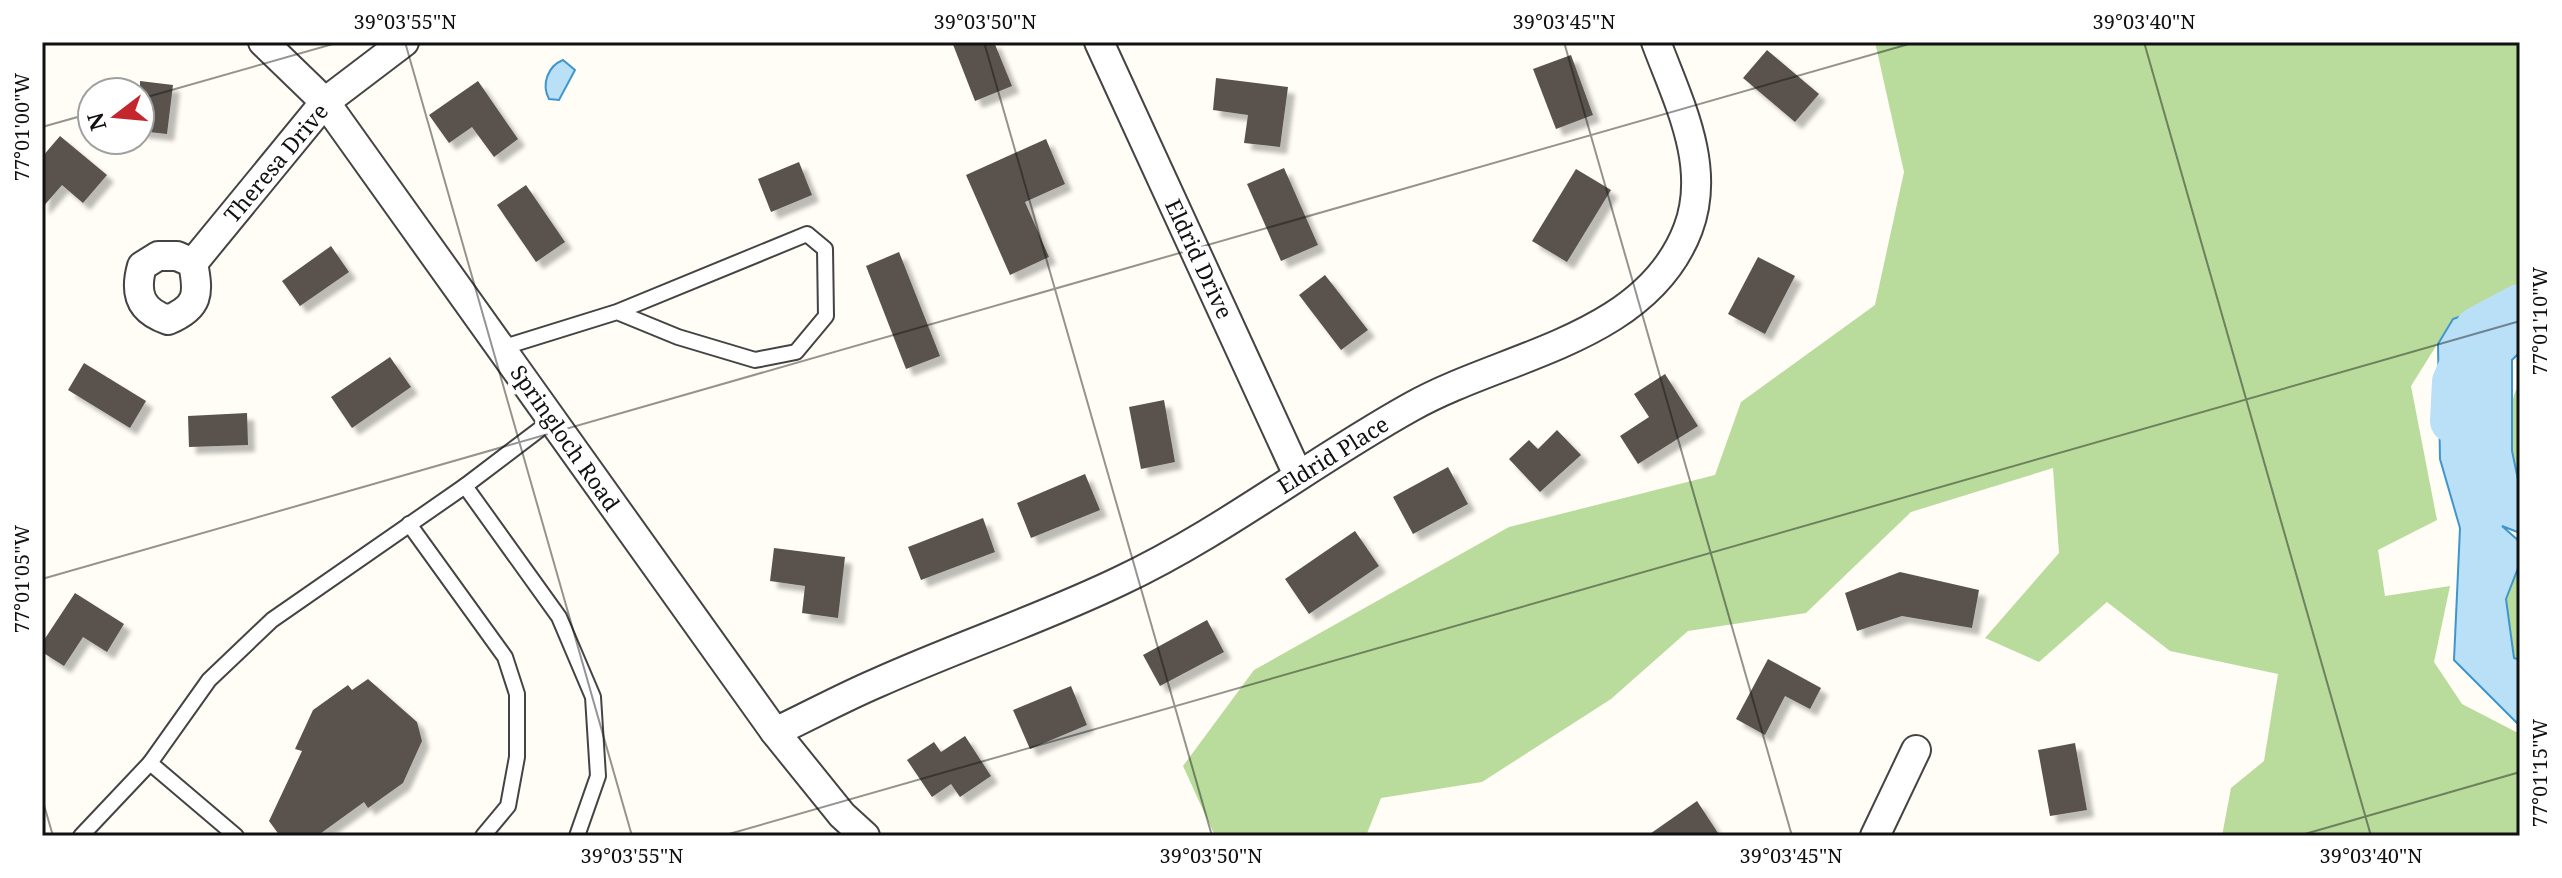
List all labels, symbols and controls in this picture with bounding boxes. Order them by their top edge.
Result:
text: 39°03'55"N [354,8,456,35]
text: 39°03'50"N [934,8,1036,35]
text: 39°03'45"N [1513,8,1615,35]
text: 39°03'40"N [2093,8,2195,35]
text: 77°01'00"W [8,73,35,181]
north arrow [76,76,156,156]
street label: Theresa Drive [216,96,334,228]
text: N [79,109,113,134]
street label: Eldrid Drive [1159,194,1241,323]
text: 77°01'10"W [2526,267,2553,375]
street label: Springloch Road [504,358,628,517]
street label: Eldrid Place [1271,408,1394,500]
text: 77°01'05"W [8,525,35,633]
text: 77°01'15"W [2526,719,2553,827]
text: 39°03'55"N [581,842,683,869]
text: 39°03'50"N [1160,842,1262,869]
text: 39°03'45"N [1740,842,1842,869]
text: 39°03'40"N [2320,842,2422,869]

